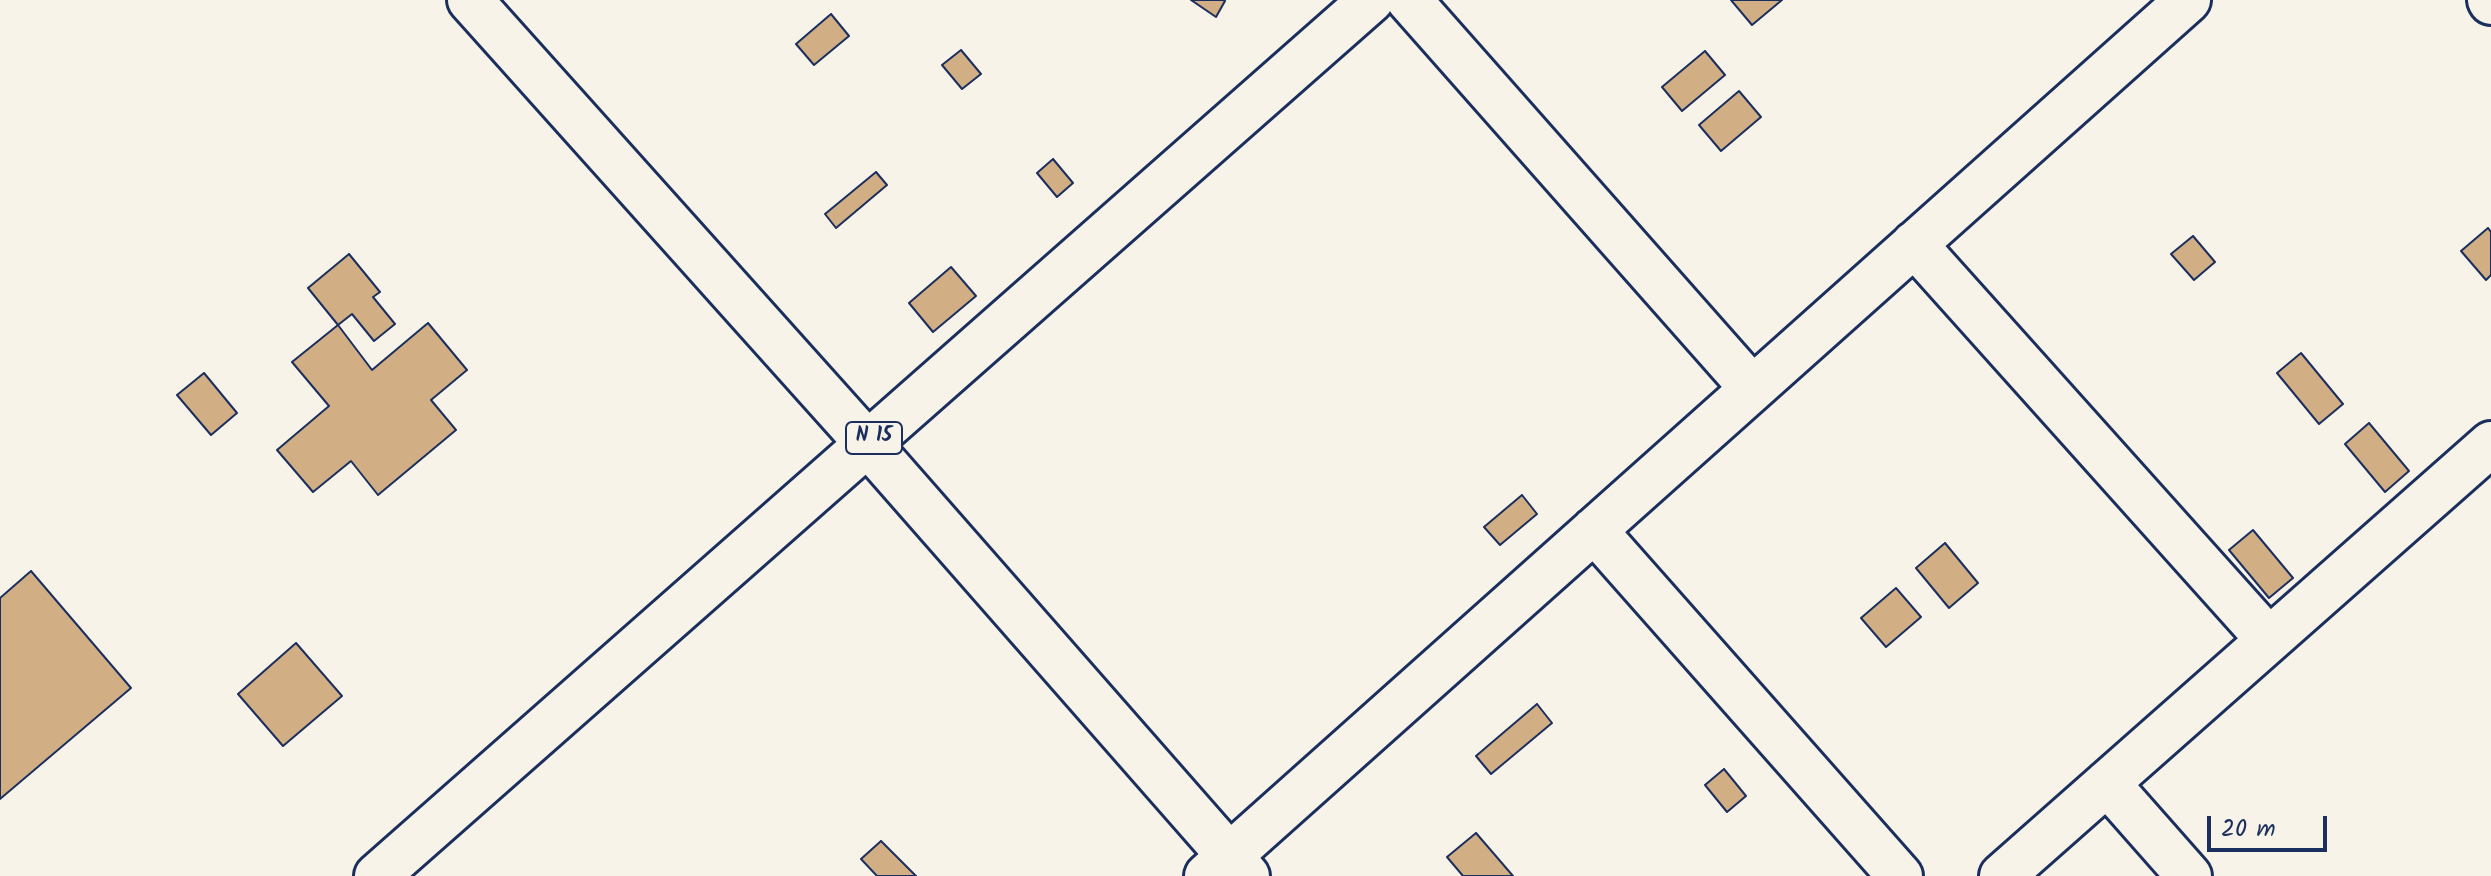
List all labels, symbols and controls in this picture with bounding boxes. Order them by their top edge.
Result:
road number: N 15 [846,422,902,454]
scale bar [2211,800,2331,850]
text: 20 m [2221,810,2276,849]

